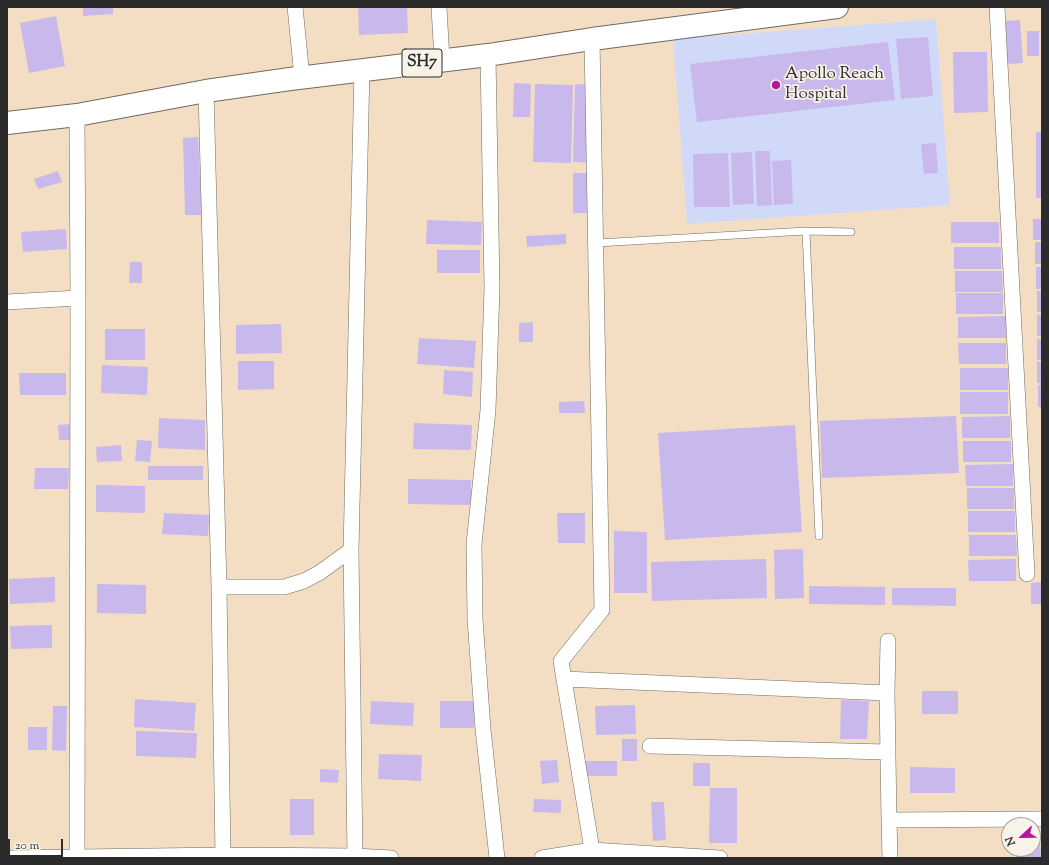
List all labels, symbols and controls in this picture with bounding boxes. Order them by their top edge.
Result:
road number: SH7 [402,49,442,77]
place label: Apollo Reach Hospital [785,65,884,105]
marker: Apollo Reach Hospital [770,79,782,91]
north arrow [1001,817,1041,857]
scale bar [10,831,65,857]
text: N [1002,834,1020,848]
text: 20 m [15,837,39,855]

